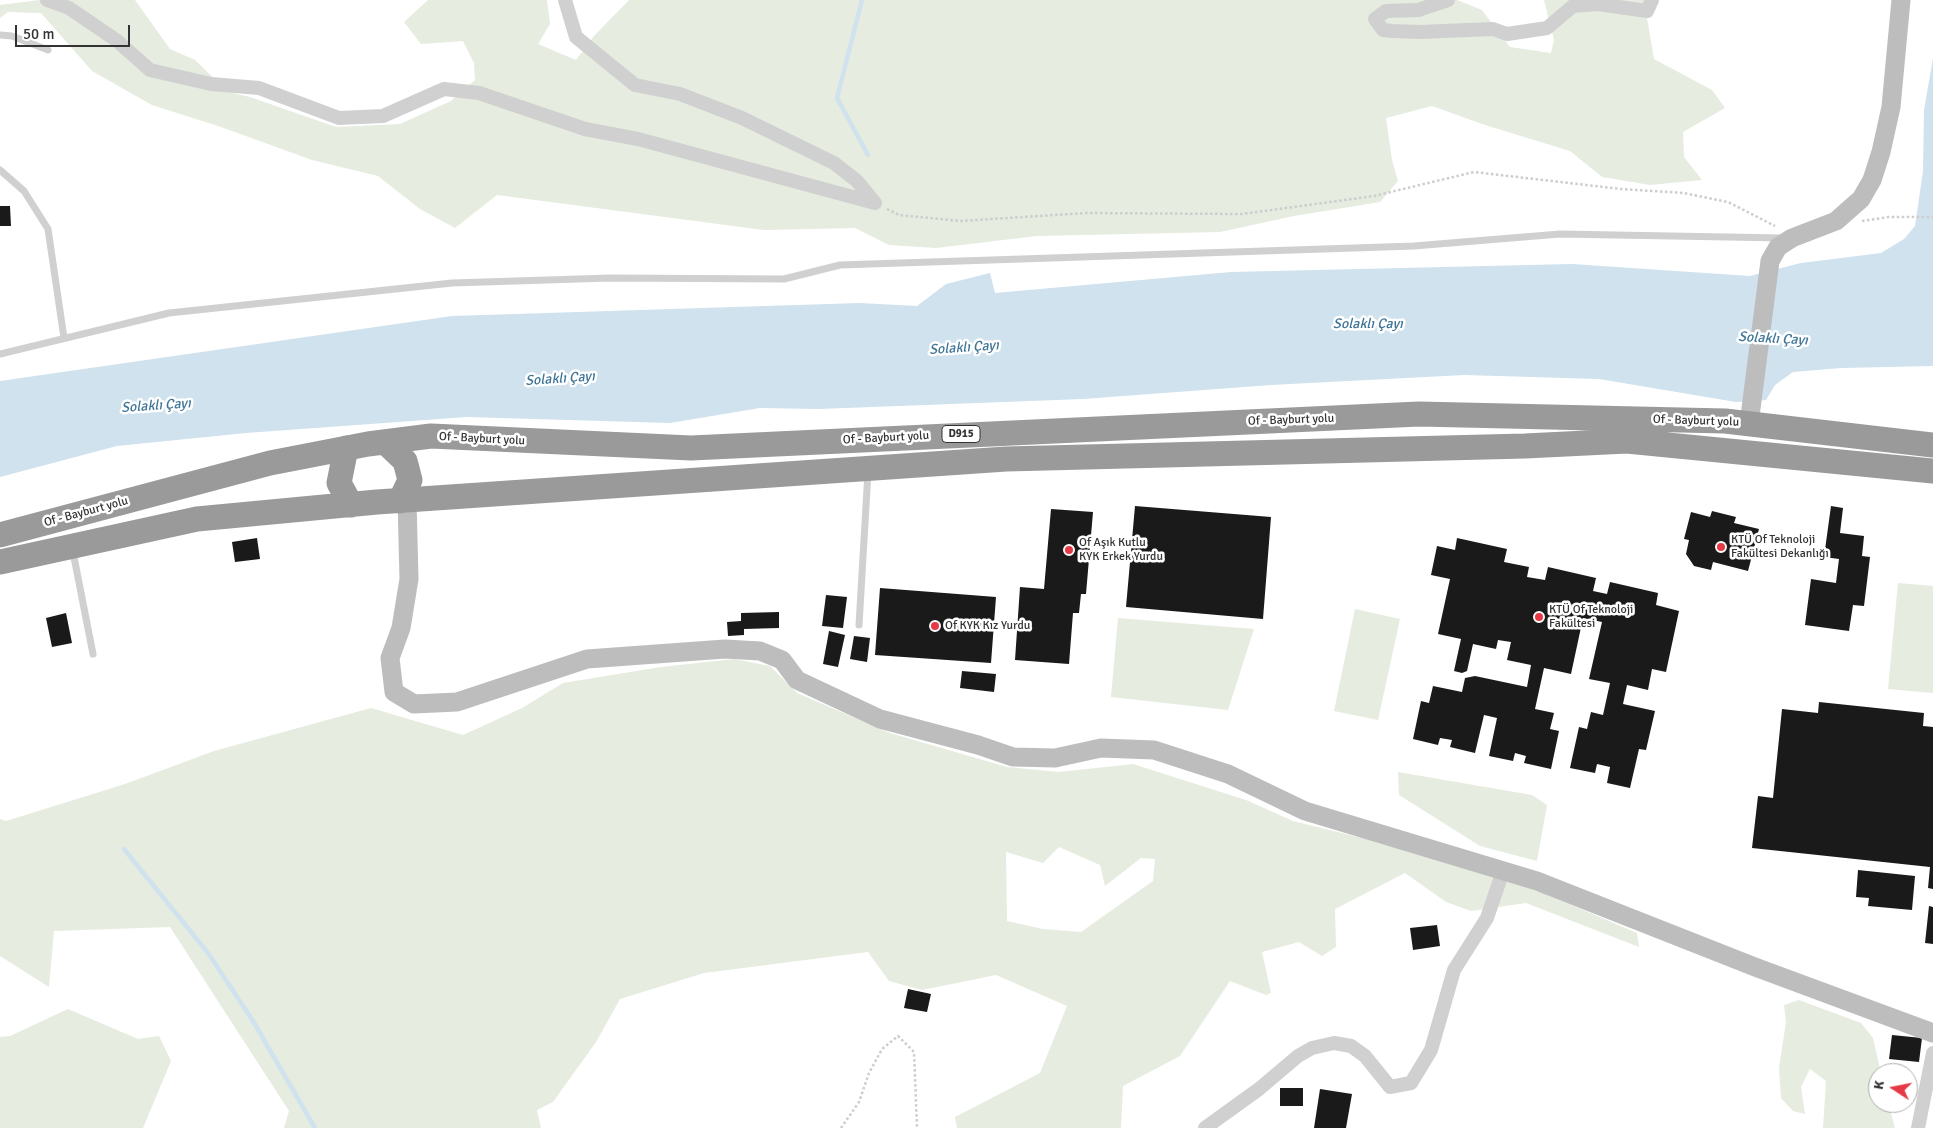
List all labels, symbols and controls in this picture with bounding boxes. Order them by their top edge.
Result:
scale bar [18,15,132,47]
text: 50 m [23,25,54,43]
water label: Solaklı Çayı [1333,316,1403,332]
water label: Solaklı Çayı [1738,329,1808,349]
water label: Solaklı Çayı [929,337,999,359]
water label: Solaklı Çayı [525,368,595,390]
water label: Solaklı Çayı [121,395,191,417]
street label: Of - Bayburt yolu [1248,411,1334,429]
street label: Of - Bayburt yolu [1653,412,1739,430]
road number: D915 [942,426,980,442]
street label: Of - Bayburt yolu [843,429,929,447]
street label: Of - Bayburt yolu [439,430,525,448]
street label: Of - Bayburt yolu [42,494,130,530]
place label: KTÜ Of Teknoloji Fakültesi Dekanlığı [1731,533,1829,561]
place label: Of Aşık Kutlu KYK Erkek Yurdu [1079,536,1163,564]
marker: KTÜ Of Teknoloji Fakültesi Dekanlığı [1715,541,1727,553]
marker: Of Aşık Kutlu KYK Erkek Yurdu [1063,544,1075,556]
place label: KTÜ Of Teknoloji Fakültesi [1549,603,1633,631]
marker: KTÜ Of Teknoloji Fakültesi [1533,611,1545,623]
place label: Of KYK Kız Yurdu [945,619,1030,633]
marker: Of KYK Kız Yurdu [929,620,941,632]
north arrow [1868,1063,1918,1113]
text: K [1870,1079,1888,1091]

